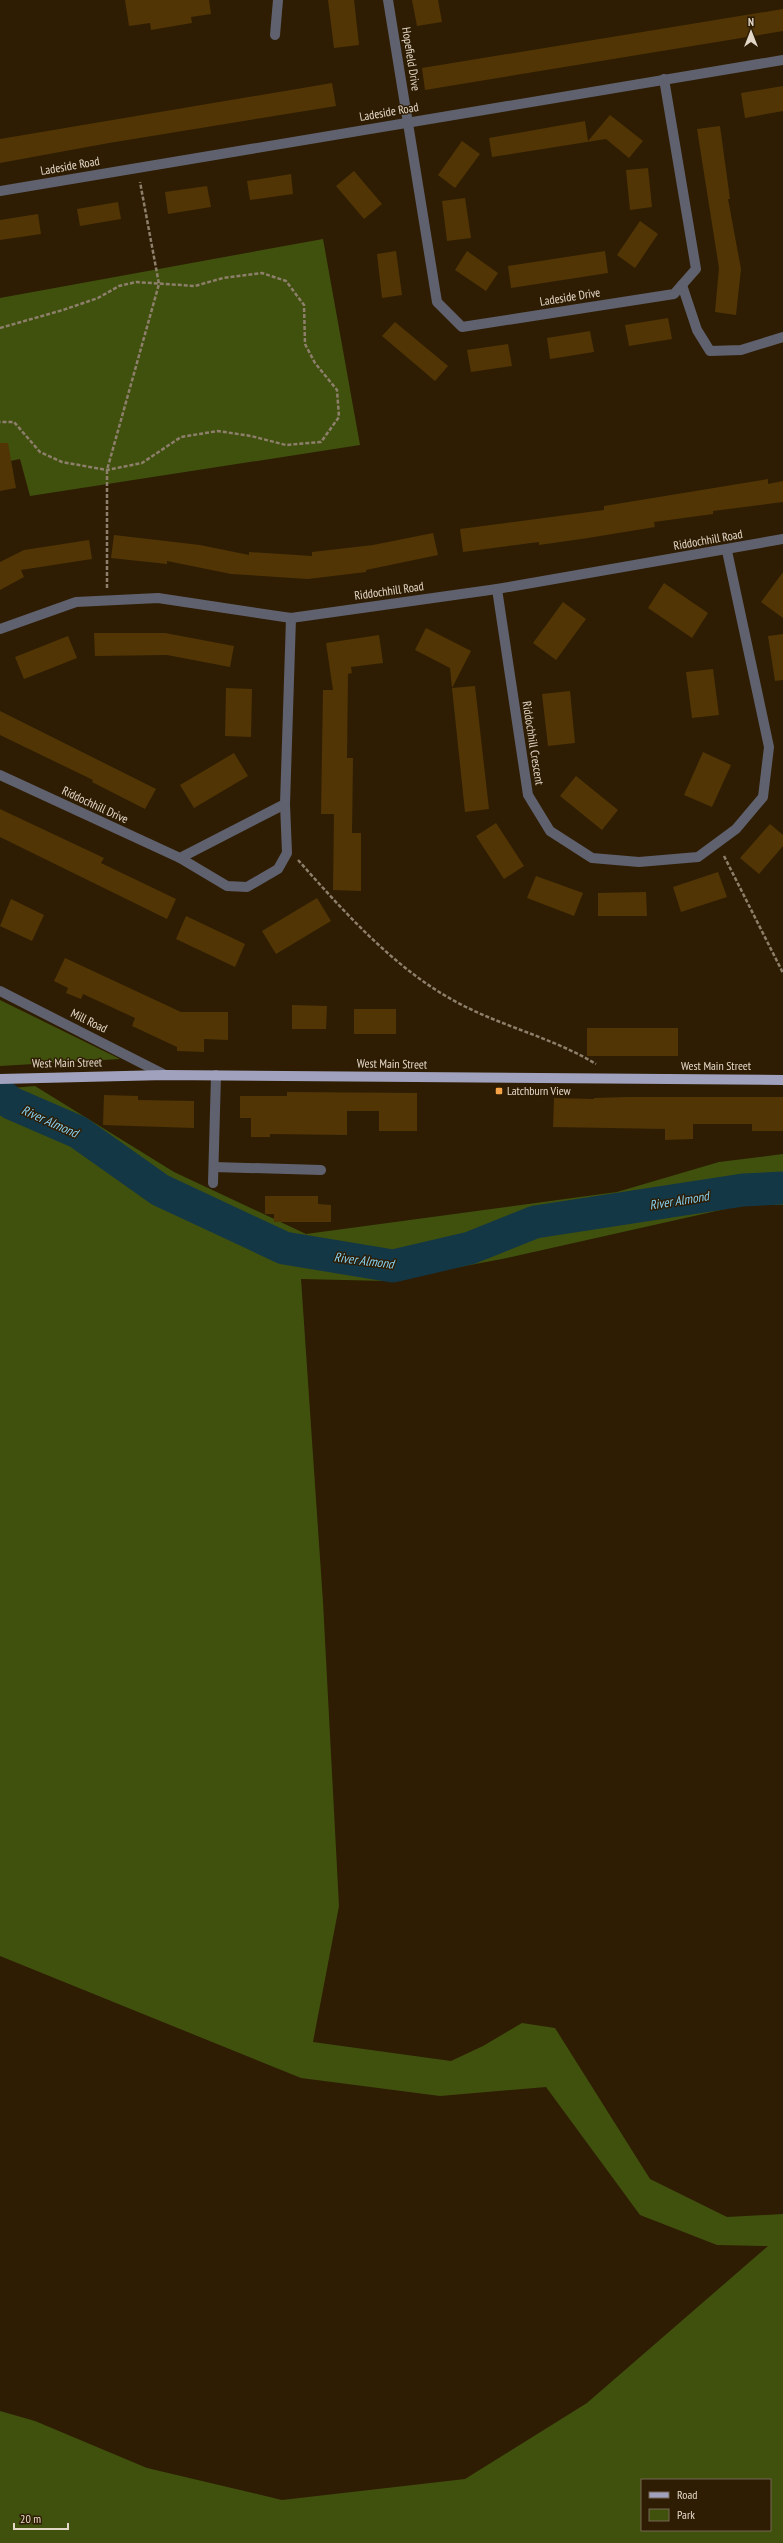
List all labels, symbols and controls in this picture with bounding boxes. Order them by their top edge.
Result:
north arrow [731,12,771,52]
text: N [748,15,754,29]
street label: Hopefield Drive [399,26,424,92]
street label: Ladeside Road [358,99,420,124]
street label: Ladeside Road [39,153,101,178]
street label: Ladeside Drive [539,284,601,309]
street label: Riddochhill Road [672,526,744,553]
street label: Riddochhill Road [353,578,425,603]
street label: Riddochhill Crescent [519,700,548,787]
street label: Riddochhill Drive [60,783,131,826]
street label: Mill Road [68,1005,110,1036]
street label: West Main Street [32,1054,103,1071]
street label: West Main Street [357,1055,428,1072]
street label: West Main Street [681,1058,752,1073]
place label: Latchburn View [507,1083,572,1098]
marker: Latchburn View [494,1086,504,1096]
water label: River Almond [19,1101,83,1142]
water label: River Almond [648,1187,712,1214]
water label: River Almond [333,1248,397,1273]
legend [641,2479,771,2531]
text: Road [677,2487,697,2502]
scale bar [14,2505,68,2531]
text: Park [677,2507,695,2522]
text: 20 m [20,2511,41,2526]

